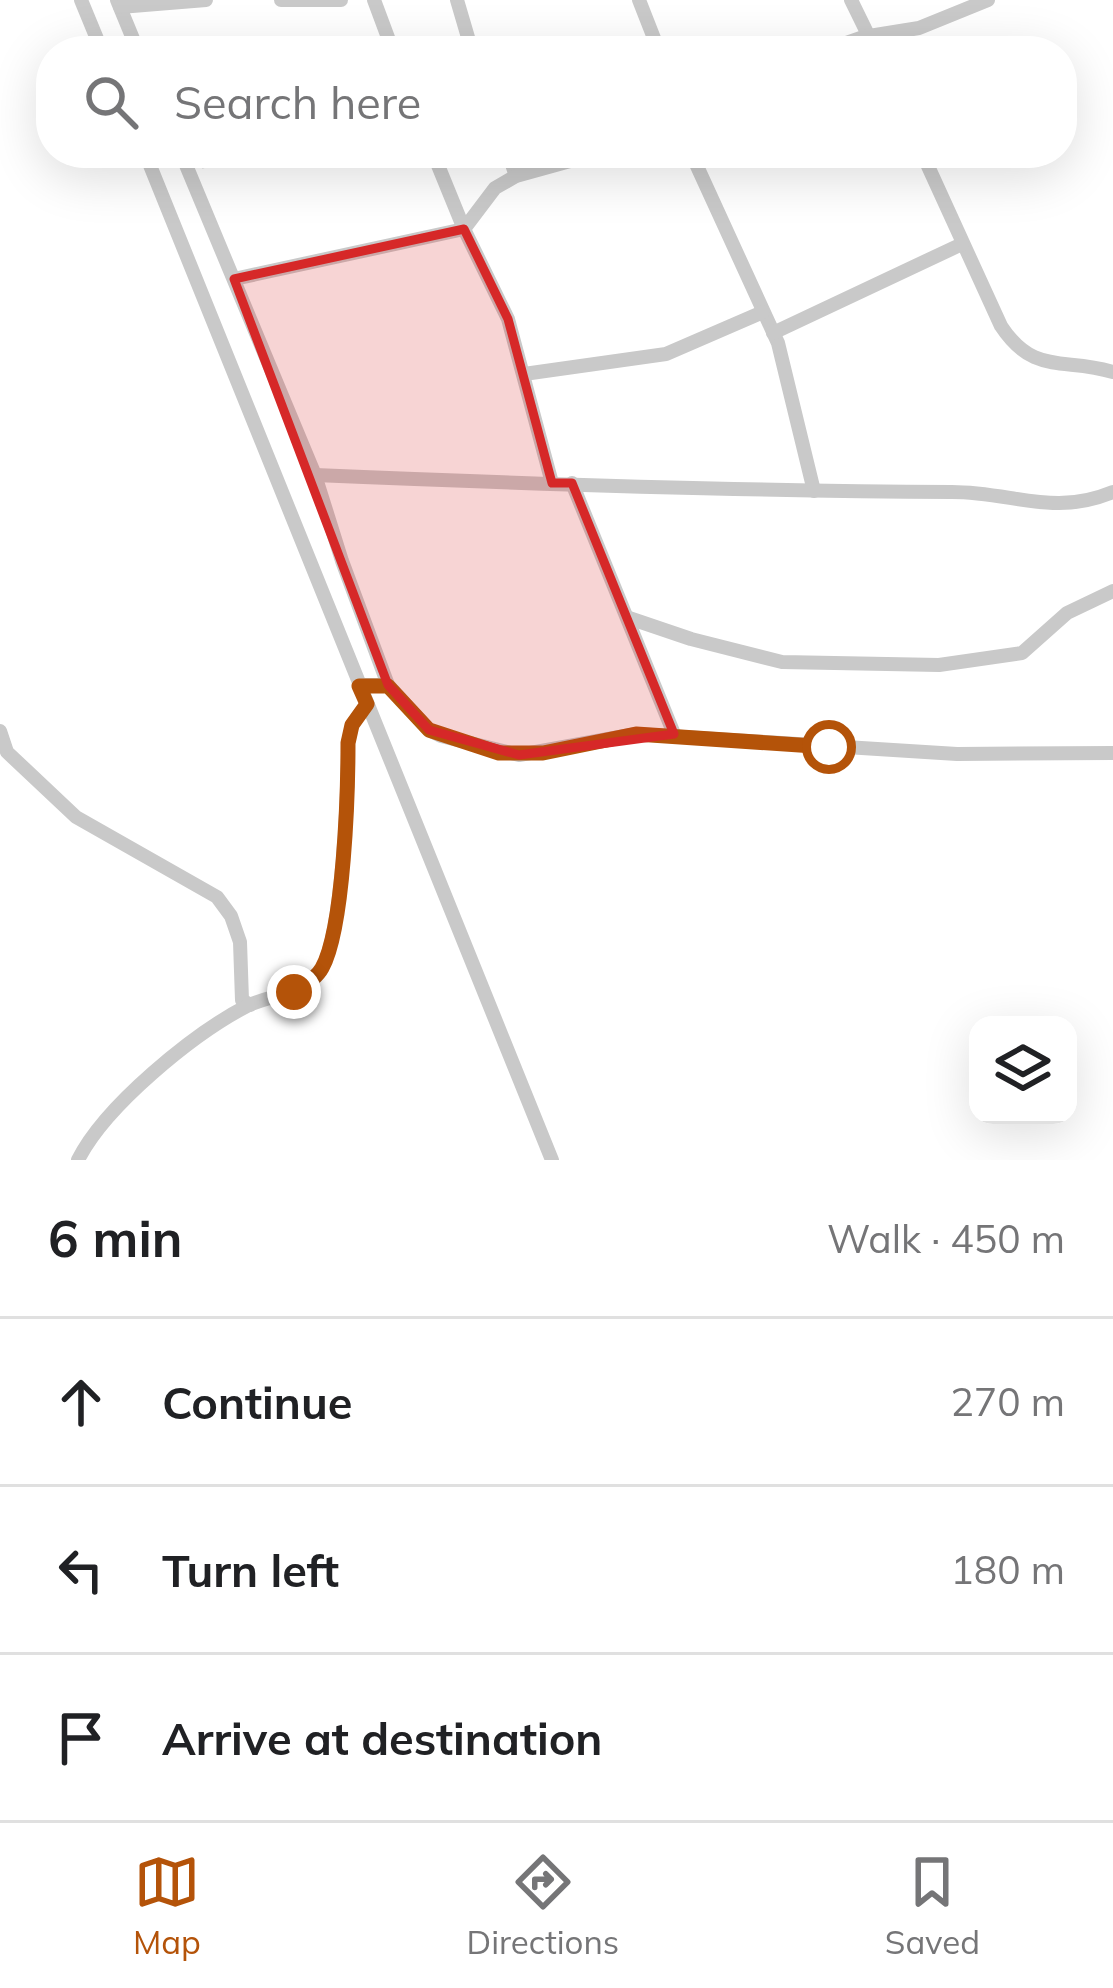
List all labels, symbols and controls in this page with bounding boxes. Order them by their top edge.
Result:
search box [36,36,1077,168]
icon: search [78,69,144,135]
text: Search here [174,74,421,130]
route start [802,720,856,774]
route end [267,965,321,1019]
map controls [969,1016,1077,1124]
button: layers [969,1016,1077,1124]
text: 6 min [48,1206,183,1270]
text: Walk · 450 m [827,1214,1065,1263]
icon: ahead [48,1369,114,1435]
text: Continue [162,1374,352,1430]
text: 270 m [950,1377,1065,1426]
icon: left [48,1537,114,1603]
text: Turn left [162,1542,339,1598]
text: 180 m [950,1545,1065,1594]
icon: arrive [48,1705,114,1771]
text: Arrive at destination [162,1710,602,1766]
tab: Map [133,1849,201,1962]
tab: Directions [467,1849,619,1962]
tab: Saved [885,1849,980,1962]

